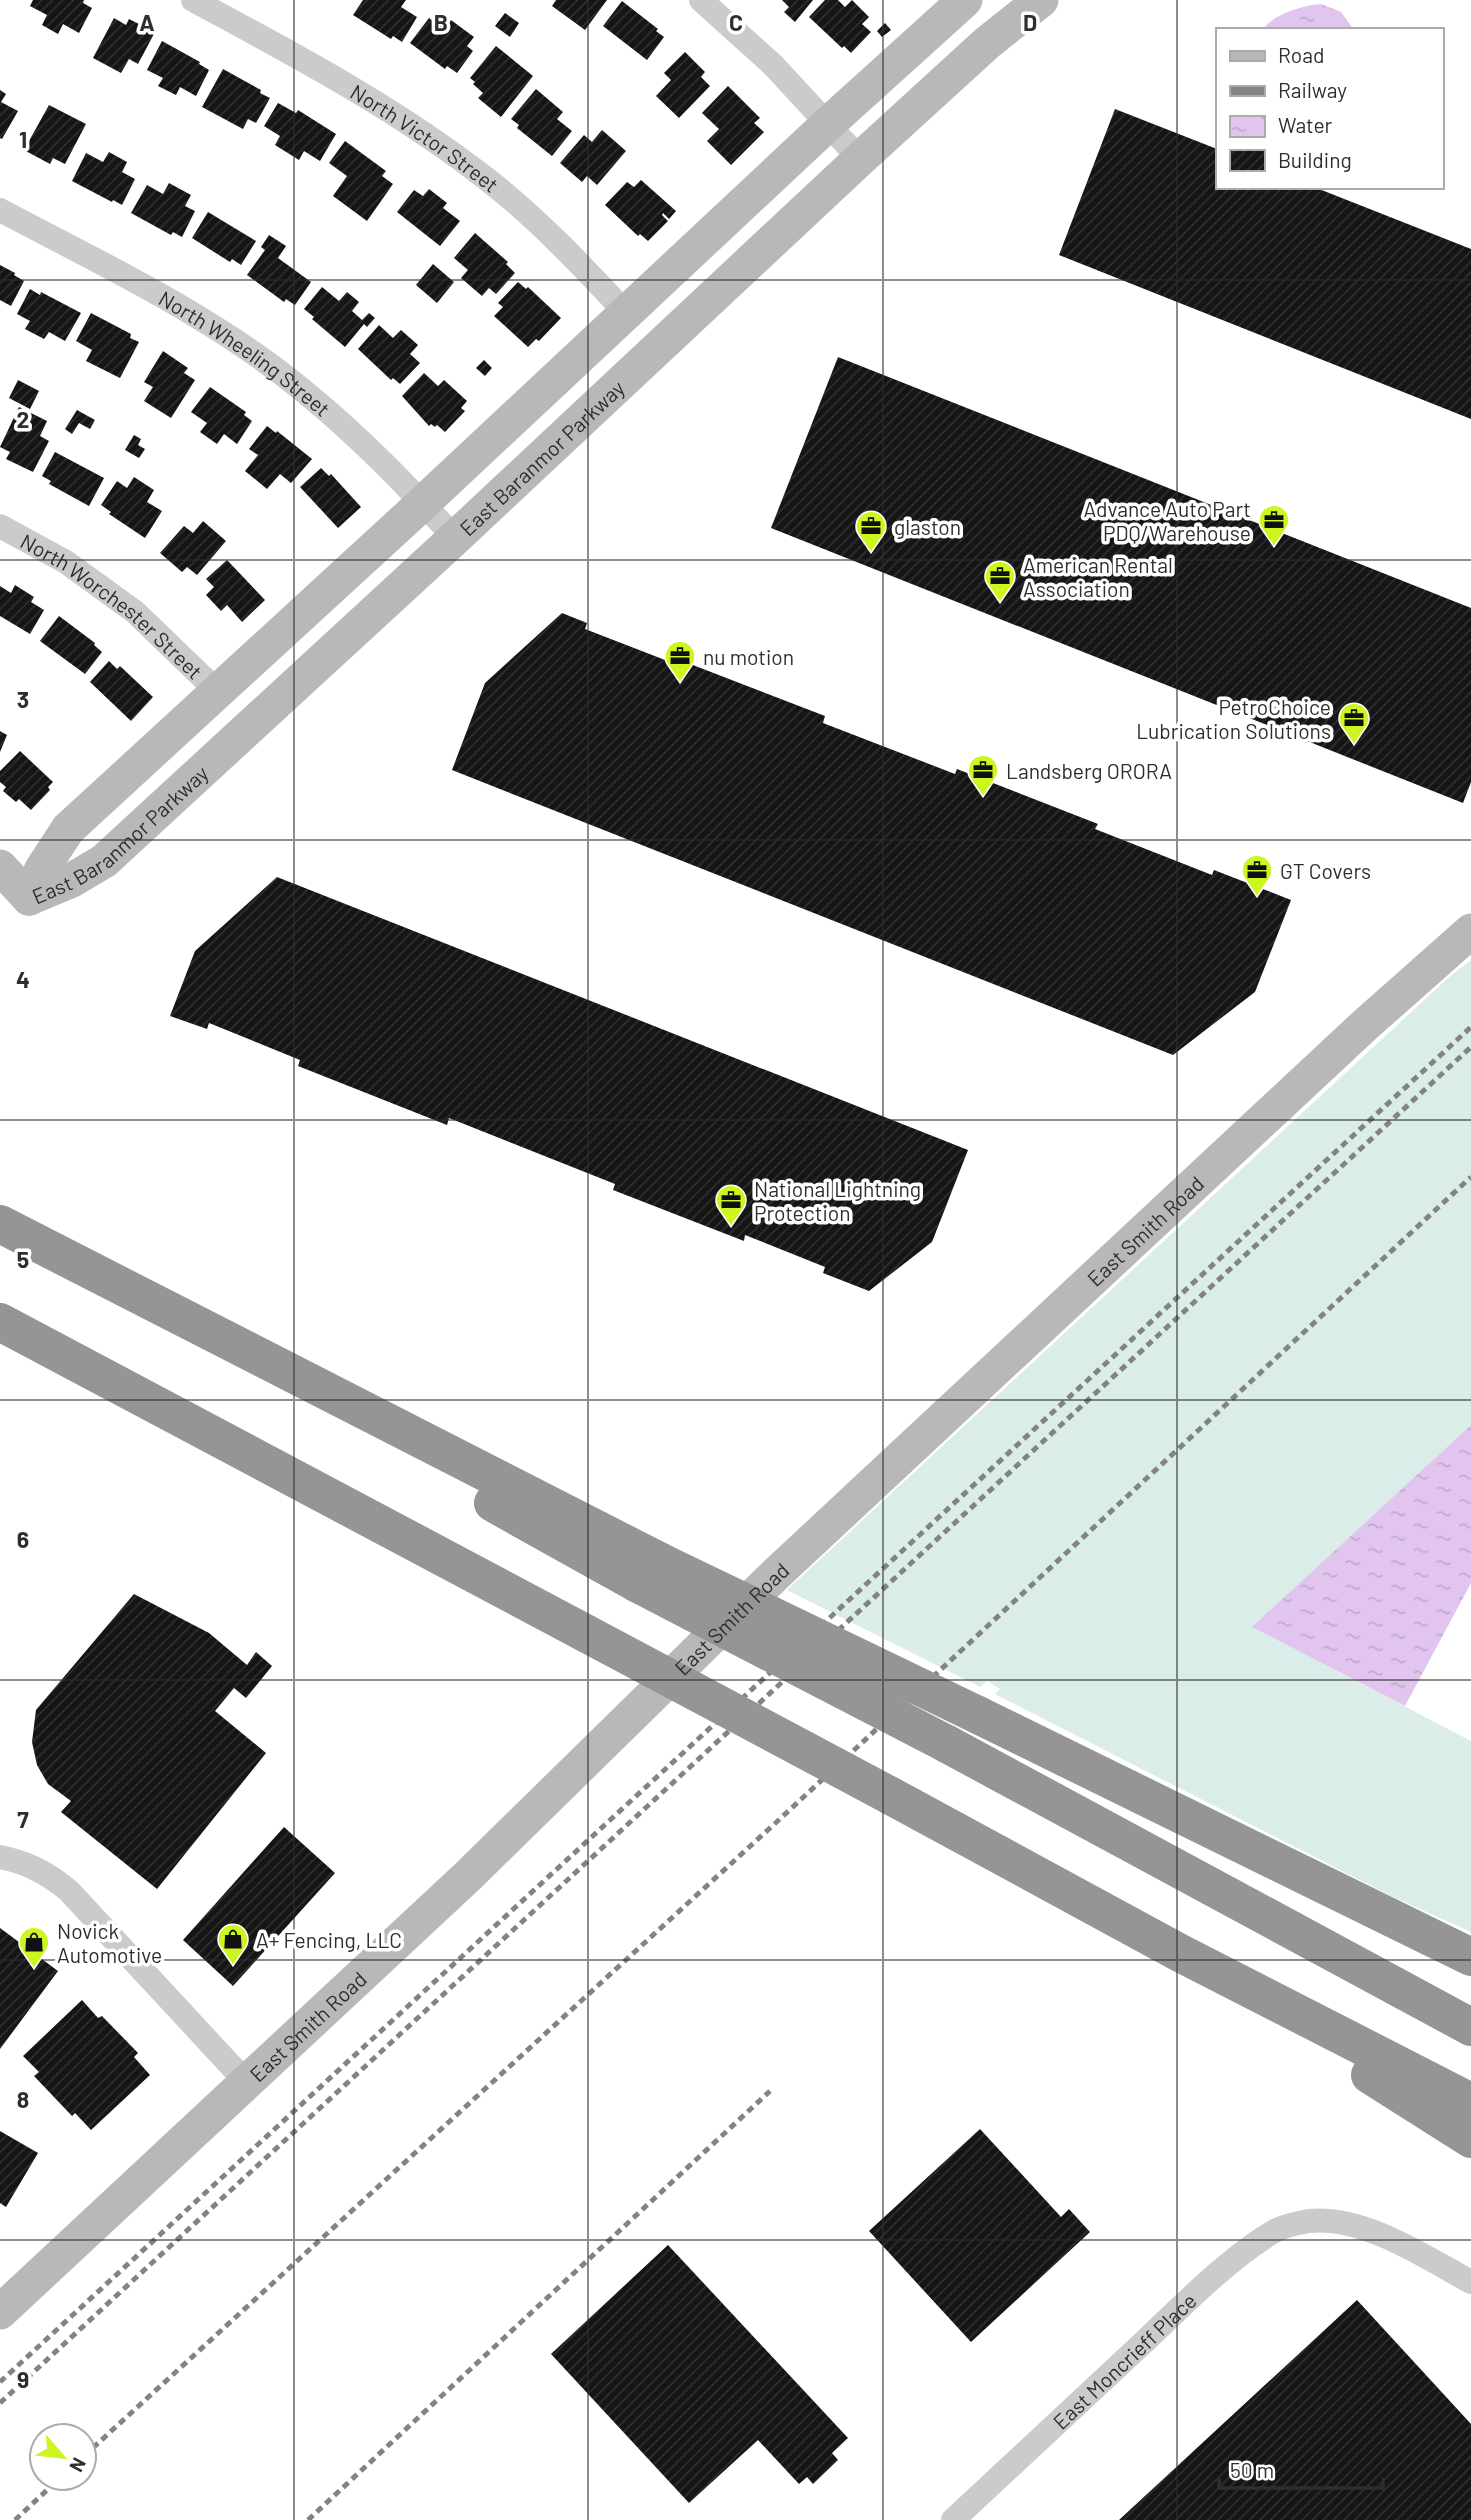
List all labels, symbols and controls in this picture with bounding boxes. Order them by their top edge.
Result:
text: A [139,8,155,36]
text: B [434,8,448,36]
text: C [729,8,743,36]
text: D [1023,8,1037,36]
legend [1216,28,1443,189]
text: Road [1278,42,1324,67]
text: Railway [1278,77,1347,102]
street label: North Victor Street [347,78,504,196]
text: Water [1278,112,1333,137]
text: 1 [19,125,27,153]
text: Building [1278,147,1352,172]
street label: North Wheeling Street [155,285,336,421]
street label: East Baranmor Parkway [454,374,629,540]
text: 2 [17,405,29,433]
place label: Advance Auto Part PDQ/Warehouse [1084,496,1251,545]
office icon: Advance Auto Part PDQ/Warehouse [1257,503,1291,547]
office icon: glaston [854,509,888,553]
place label: glaston [894,514,961,539]
street label: North Worchester Street [17,527,208,683]
place label: American Rental Association [1023,552,1173,601]
office icon: American Rental Association [983,559,1017,603]
office icon: nu motion [663,639,697,683]
place label: nu motion [703,644,794,669]
text: 3 [17,685,29,713]
place label: PetroChoice Lubrication Solutions [1136,694,1331,743]
office icon: PetroChoice Lubrication Solutions [1337,701,1371,745]
office icon: Landsberg ORORA [966,753,1000,797]
place label: Landsberg ORORA [1006,758,1172,783]
street label: East Baranmor Parkway [28,759,213,908]
office icon: GT Covers [1240,853,1274,897]
place label: GT Covers [1280,858,1371,883]
text: 4 [16,965,30,993]
street label: East Smith Road [1081,1170,1208,1291]
place label: National Lightning Protection [754,1176,921,1225]
office icon: National Lightning Protection [714,1183,748,1227]
text: 5 [17,1245,29,1273]
text: 6 [17,1525,29,1553]
street label: East Smith Road [669,1557,793,1680]
text: 7 [17,1805,29,1833]
place label: Novick Automotive [57,1918,162,1967]
shop icon: A+ Fencing, LLC [216,1922,250,1966]
shop icon: Novick Automotive [17,1925,51,1969]
place label: A+ Fencing, LLC [256,1927,402,1952]
street label: East Smith Road [244,1965,371,2086]
text: 8 [17,2085,29,2113]
street label: East Moncrieff Place [1047,2287,1201,2434]
text: 9 [17,2365,29,2393]
north arrow [28,2422,98,2492]
scale bar [1219,2446,1384,2490]
text: N [65,2454,92,2476]
text: 50 m [1230,2457,1274,2482]

